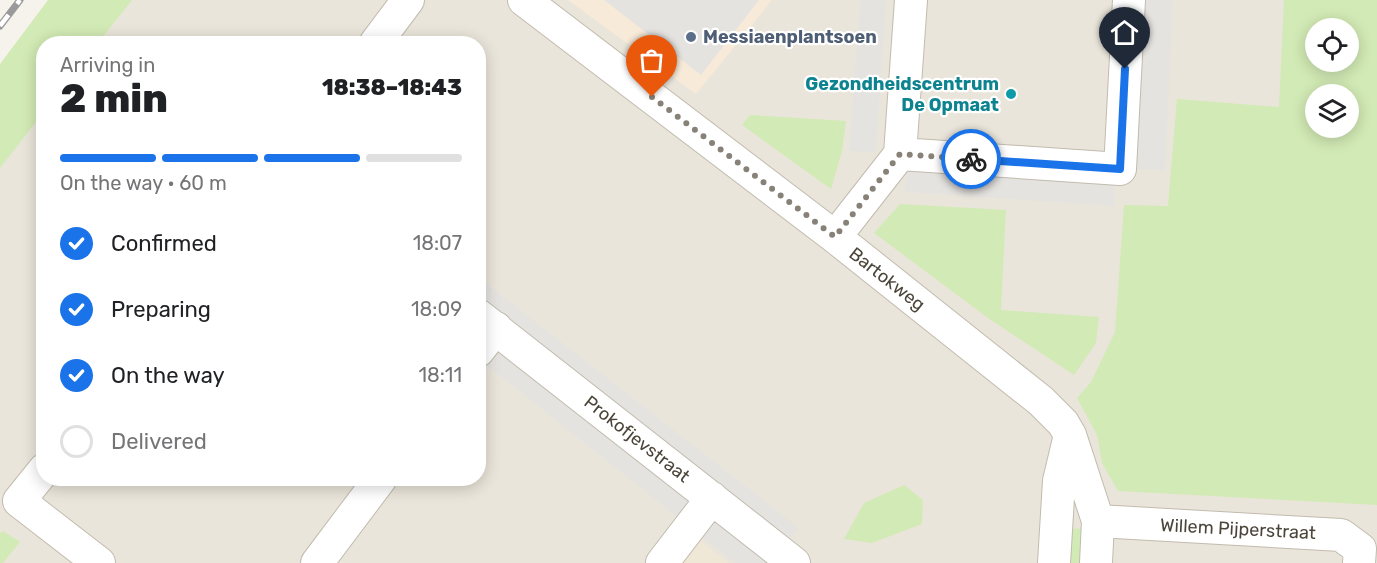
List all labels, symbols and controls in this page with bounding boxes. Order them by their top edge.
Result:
pin [1099,7,1150,69]
icon: home [1108,16,1141,49]
map controls [1305,18,1359,138]
button: locate [1305,18,1359,72]
place label: Messiaenplantsoen [703,26,877,48]
marker: Messiaenplantsoen [684,30,698,44]
pin [626,35,677,97]
icon: bag [635,44,668,77]
text: Arriving in [60,53,155,77]
place label: Gezondheidscentrum De Opmaat [805,73,999,116]
text: 18:38–18:43 [322,74,462,101]
text: 2 min [60,76,168,122]
button: layers [1305,84,1359,138]
marker: Gezondheidscentrum De Opmaat [1004,87,1018,101]
courier [941,129,1001,189]
icon: bike [955,143,988,176]
text: On the way · 60 m [60,171,227,195]
icon: check [60,227,93,260]
text: Confirmed [111,230,217,257]
text: 18:07 [413,231,462,255]
street label: Bartokweg [845,242,929,316]
icon: check [60,293,93,326]
text: Preparing [111,296,211,323]
text: 18:09 [411,297,462,321]
icon: check [60,359,93,392]
text: On the way [111,362,225,389]
text: 18:11 [418,363,462,387]
street label: Prokofjevstraat [580,391,694,487]
text: Delivered [111,428,207,455]
street label: Willem Pijperstraat [1160,514,1316,544]

